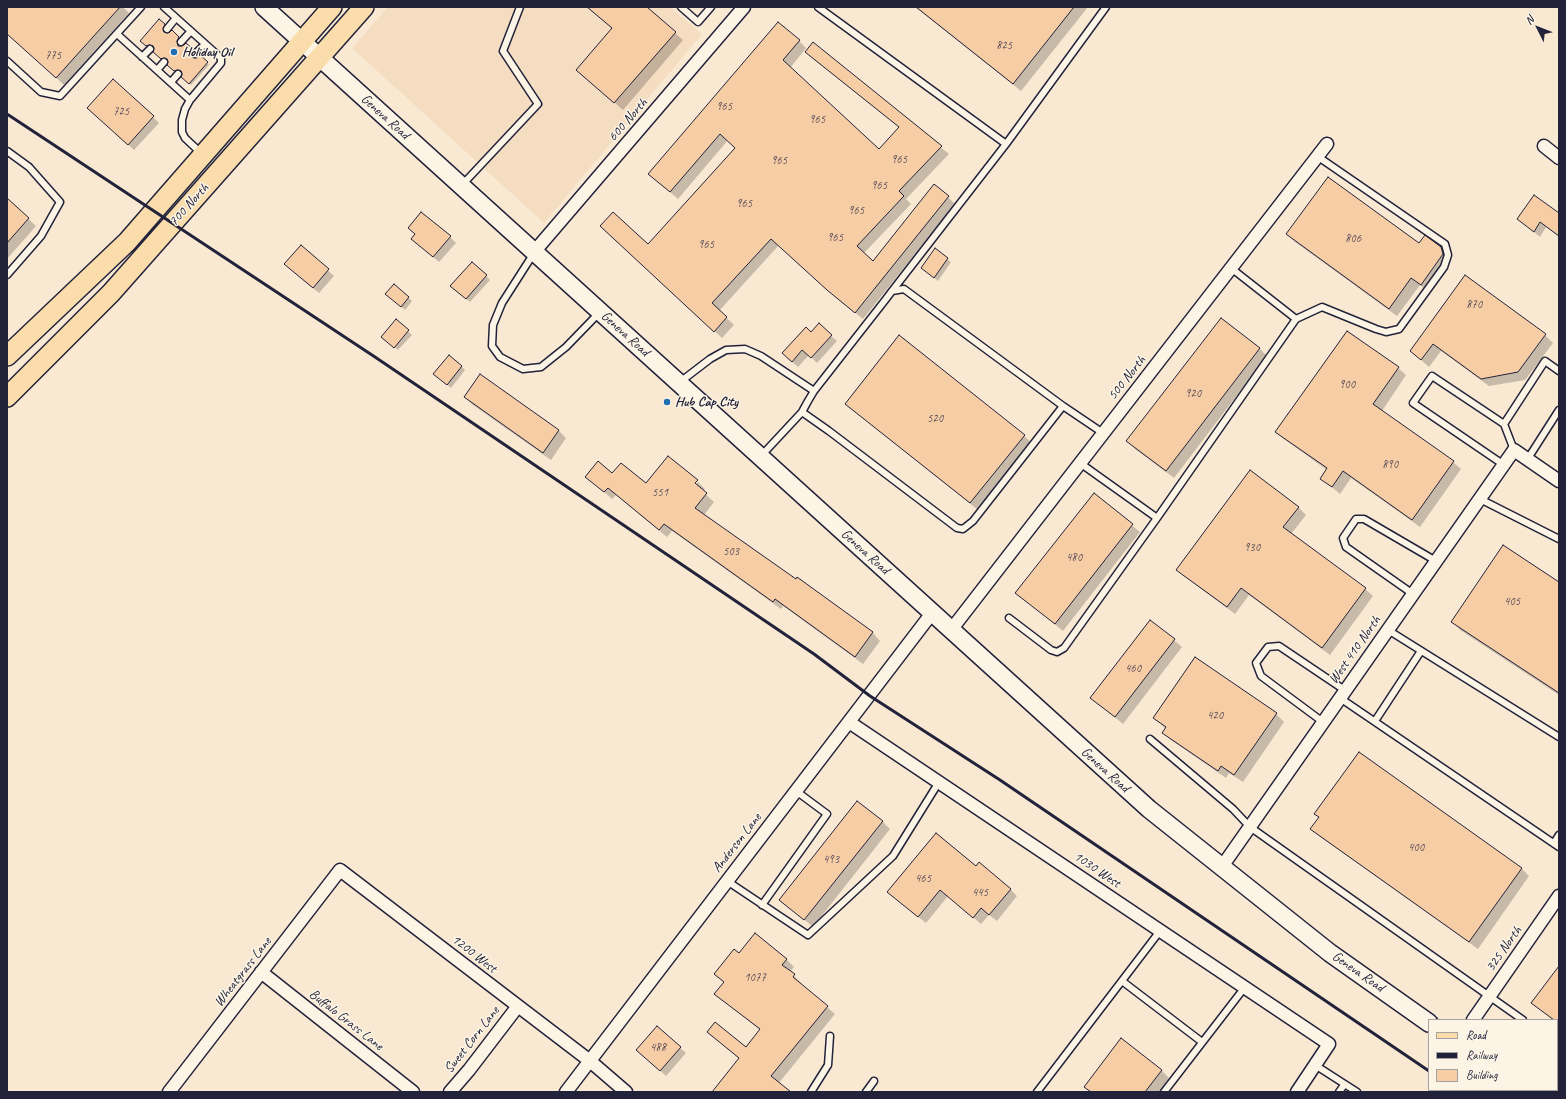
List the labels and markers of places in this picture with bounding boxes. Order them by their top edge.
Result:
place label: Holiday Oil [182,44,233,60]
marker: Holiday Oil [169,47,179,57]
place label: Hub Cap City [675,394,738,410]
marker: Hub Cap City [662,397,672,407]

